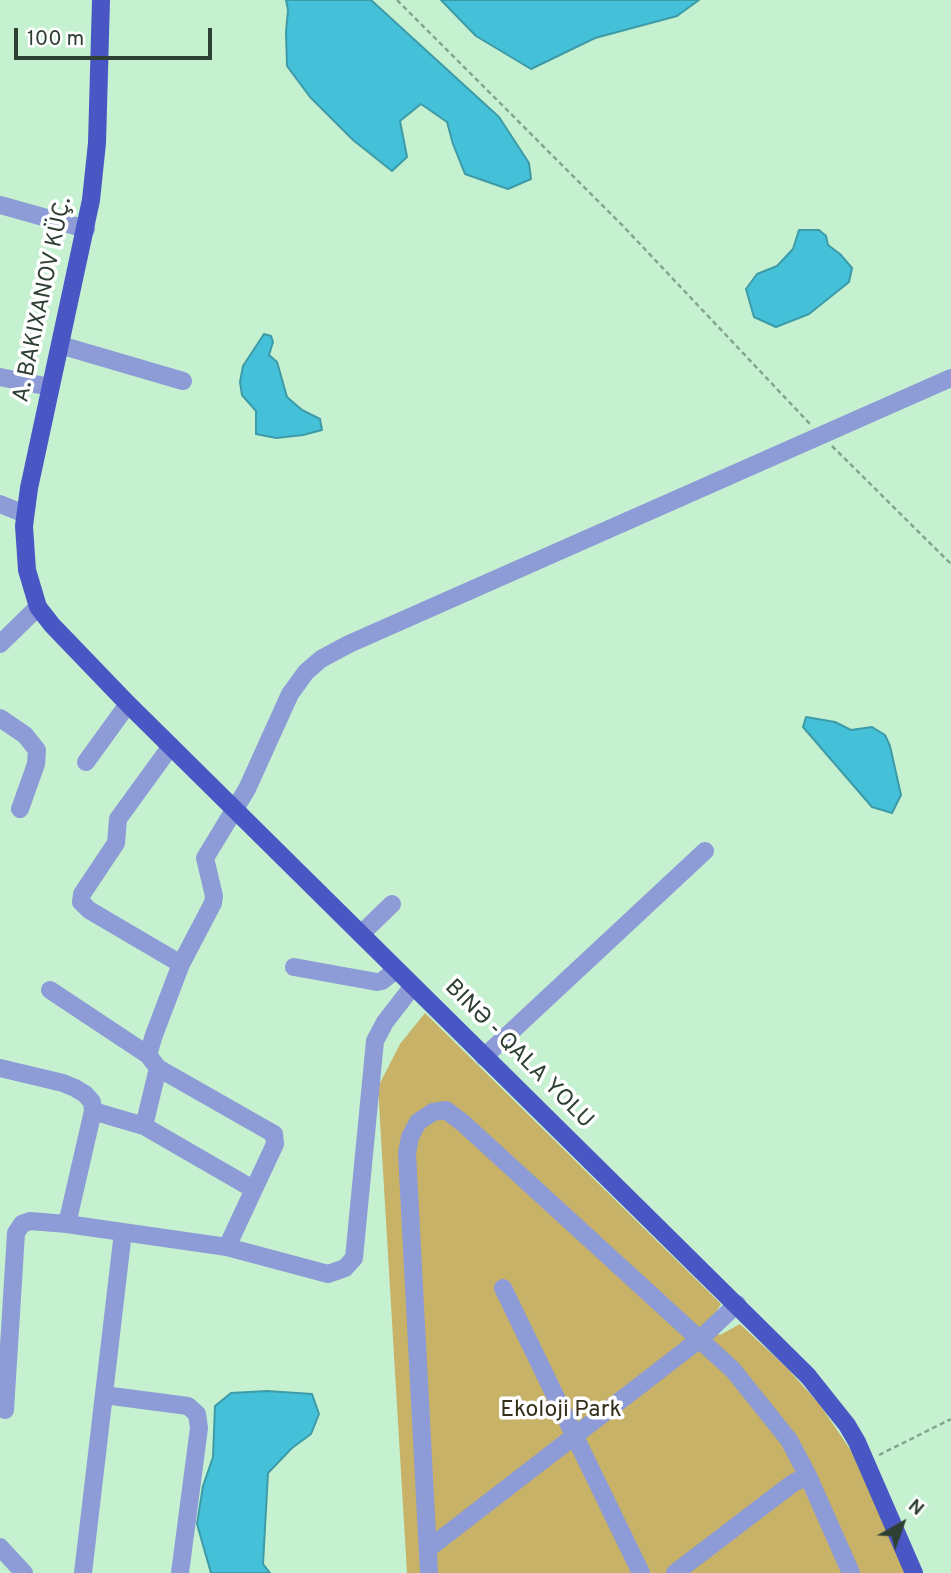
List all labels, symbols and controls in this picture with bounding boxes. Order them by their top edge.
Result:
scale bar [18,14,215,58]
text: 100 m [27,26,84,53]
street label: A. BAKIXANOV KÜÇ. [9,195,79,405]
street label: BINƏ - QALA YOLU [438,975,598,1135]
park label: Ekoloji Park [500,1397,622,1425]
north arrow [867,1489,937,1559]
text: N [903,1494,928,1521]

